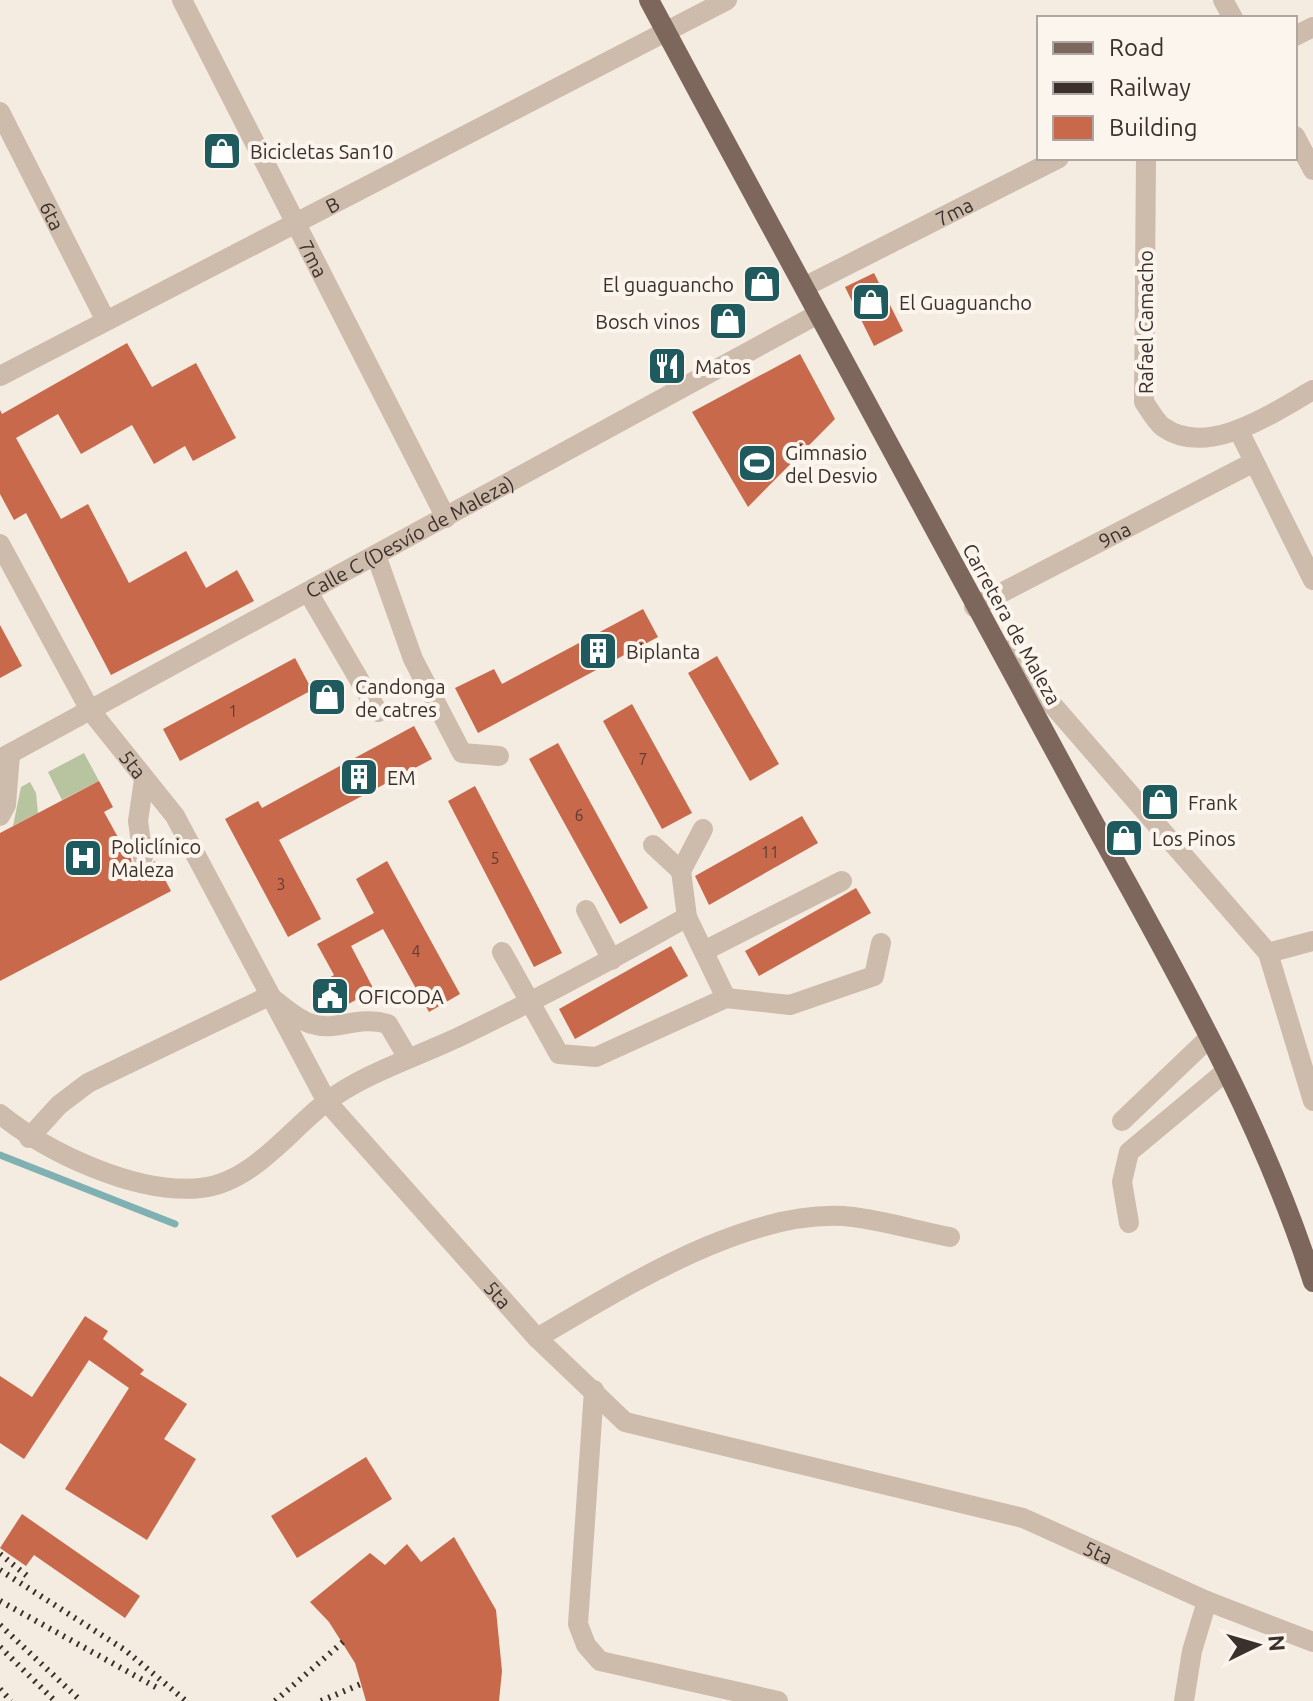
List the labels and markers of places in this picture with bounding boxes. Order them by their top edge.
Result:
shop icon: Bicicletas San10 [201,130,243,172]
place label: Bicicletas San10 [250,140,393,163]
shop icon: El guaguancho [741,263,783,305]
place label: El guaguancho [603,273,734,296]
shop icon: El Guaguancho [850,281,892,323]
place label: El Guaguancho [899,291,1032,314]
shop icon: Bosch vinos [707,300,749,342]
place label: Bosch vinos [595,310,700,333]
restaurant icon: Matos [646,345,688,387]
place label: Matos [695,355,751,378]
place label: Gimnasio del Desvio [785,441,878,487]
sports icon: Gimnasio del Desvio [736,442,778,484]
building icon: Biplanta [577,630,619,672]
place label: Biplanta [626,640,700,663]
place label: Candonga de catres [355,675,446,721]
shop icon: Candonga de catres [306,676,348,718]
building icon: EM [338,756,380,798]
place label: EM [387,766,416,789]
shop icon: Frank [1139,781,1181,823]
place label: Frank [1188,791,1238,814]
shop icon: Los Pinos [1103,817,1145,859]
place label: Los Pinos [1152,827,1236,850]
place label: Policlínico Maleza [111,835,201,881]
hospital icon: Policlínico Maleza [62,837,104,879]
public building icon: OFICODA [309,975,351,1017]
place label: OFICODA [358,985,444,1008]

